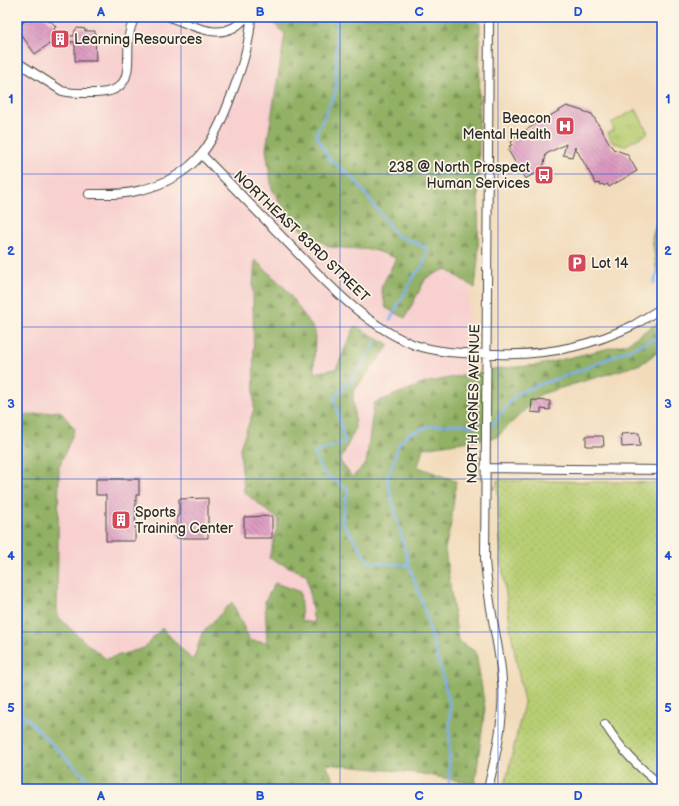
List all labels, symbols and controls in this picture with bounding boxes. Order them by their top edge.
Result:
text: A [96,4,105,20]
text: B [255,4,265,20]
text: C [414,4,424,20]
text: D [573,4,583,20]
building icon: Learning Resources [49,28,71,50]
place label: Learning Resources [74,31,202,48]
text: 1 [8,91,14,107]
text: 1 [665,91,671,107]
place label: Beacon Mental Health [462,110,551,143]
hospital icon: Beacon Mental Health [554,115,576,137]
place label: 238 @ North Prospect Human Services [389,159,531,192]
bus stop icon: 238 @ North Prospect Human Services [533,164,555,186]
street label: NORTHEAST 83RD STREET [230,167,373,306]
text: 2 [7,243,15,259]
text: 2 [664,243,672,259]
parking icon: Lot 14 [566,252,588,274]
place label: Lot 14 [591,255,629,272]
street label: NORTH AGNES AVENUE [464,324,483,484]
text: 3 [7,396,15,412]
text: 3 [664,396,672,412]
place label: Sports Training Center [135,504,234,537]
building icon: Sports Training Center [110,509,132,531]
text: 4 [7,548,15,564]
text: 4 [664,548,672,564]
text: 5 [7,700,15,716]
text: 5 [664,700,672,716]
text: A [96,788,105,804]
text: B [255,788,265,804]
text: C [414,788,424,804]
text: D [573,788,583,804]

